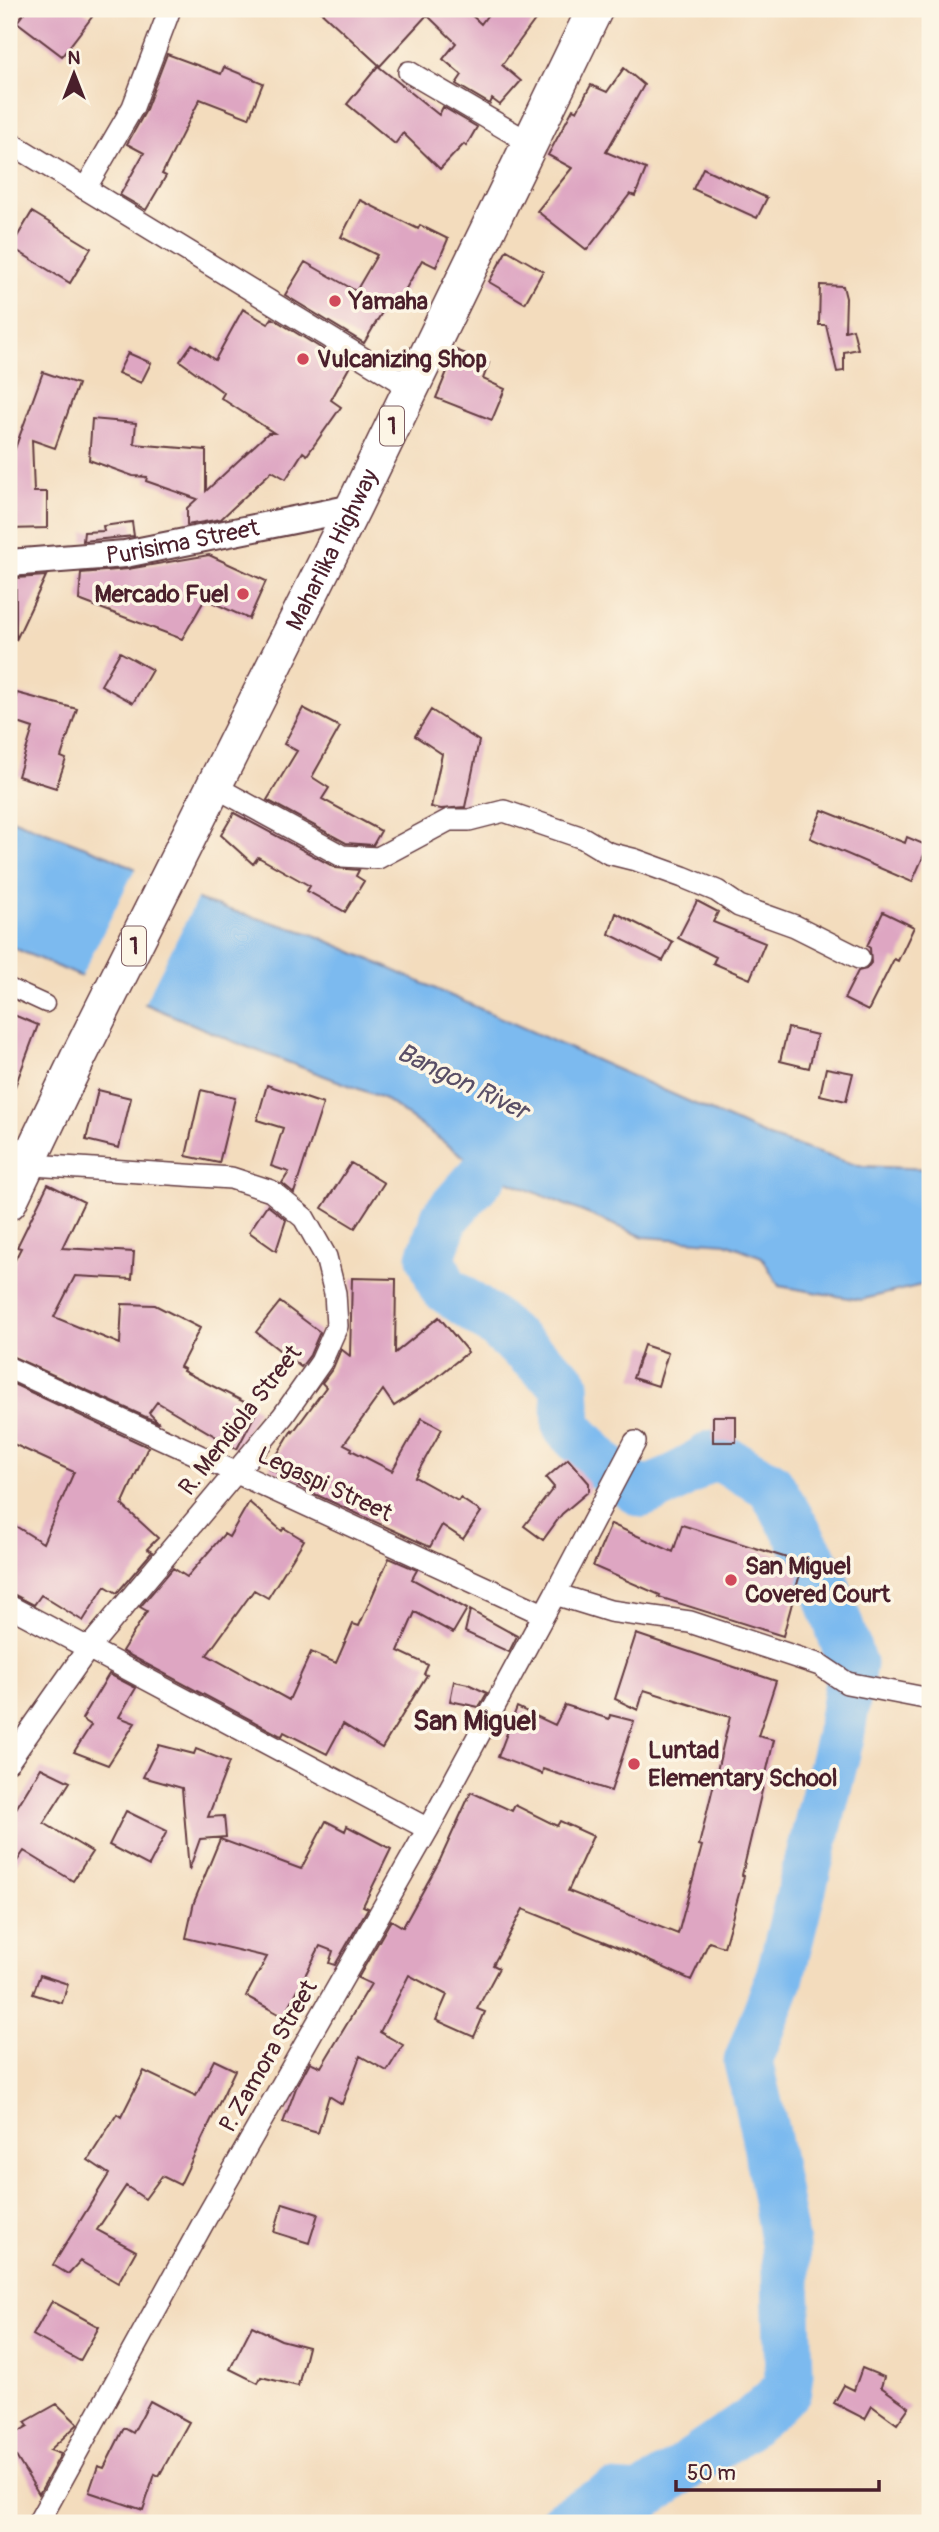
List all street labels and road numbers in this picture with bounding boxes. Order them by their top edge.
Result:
road number: 1 [380,406,404,446]
street label: Maharlika Highway [280,464,385,635]
street label: Purisima Street [105,513,262,570]
road number: 1 [122,926,146,965]
street label: R. Mendiola Street [173,1339,308,1501]
street label: Legaspi Street [253,1441,397,1528]
street label: P. Zamora Street [213,1975,324,2138]

